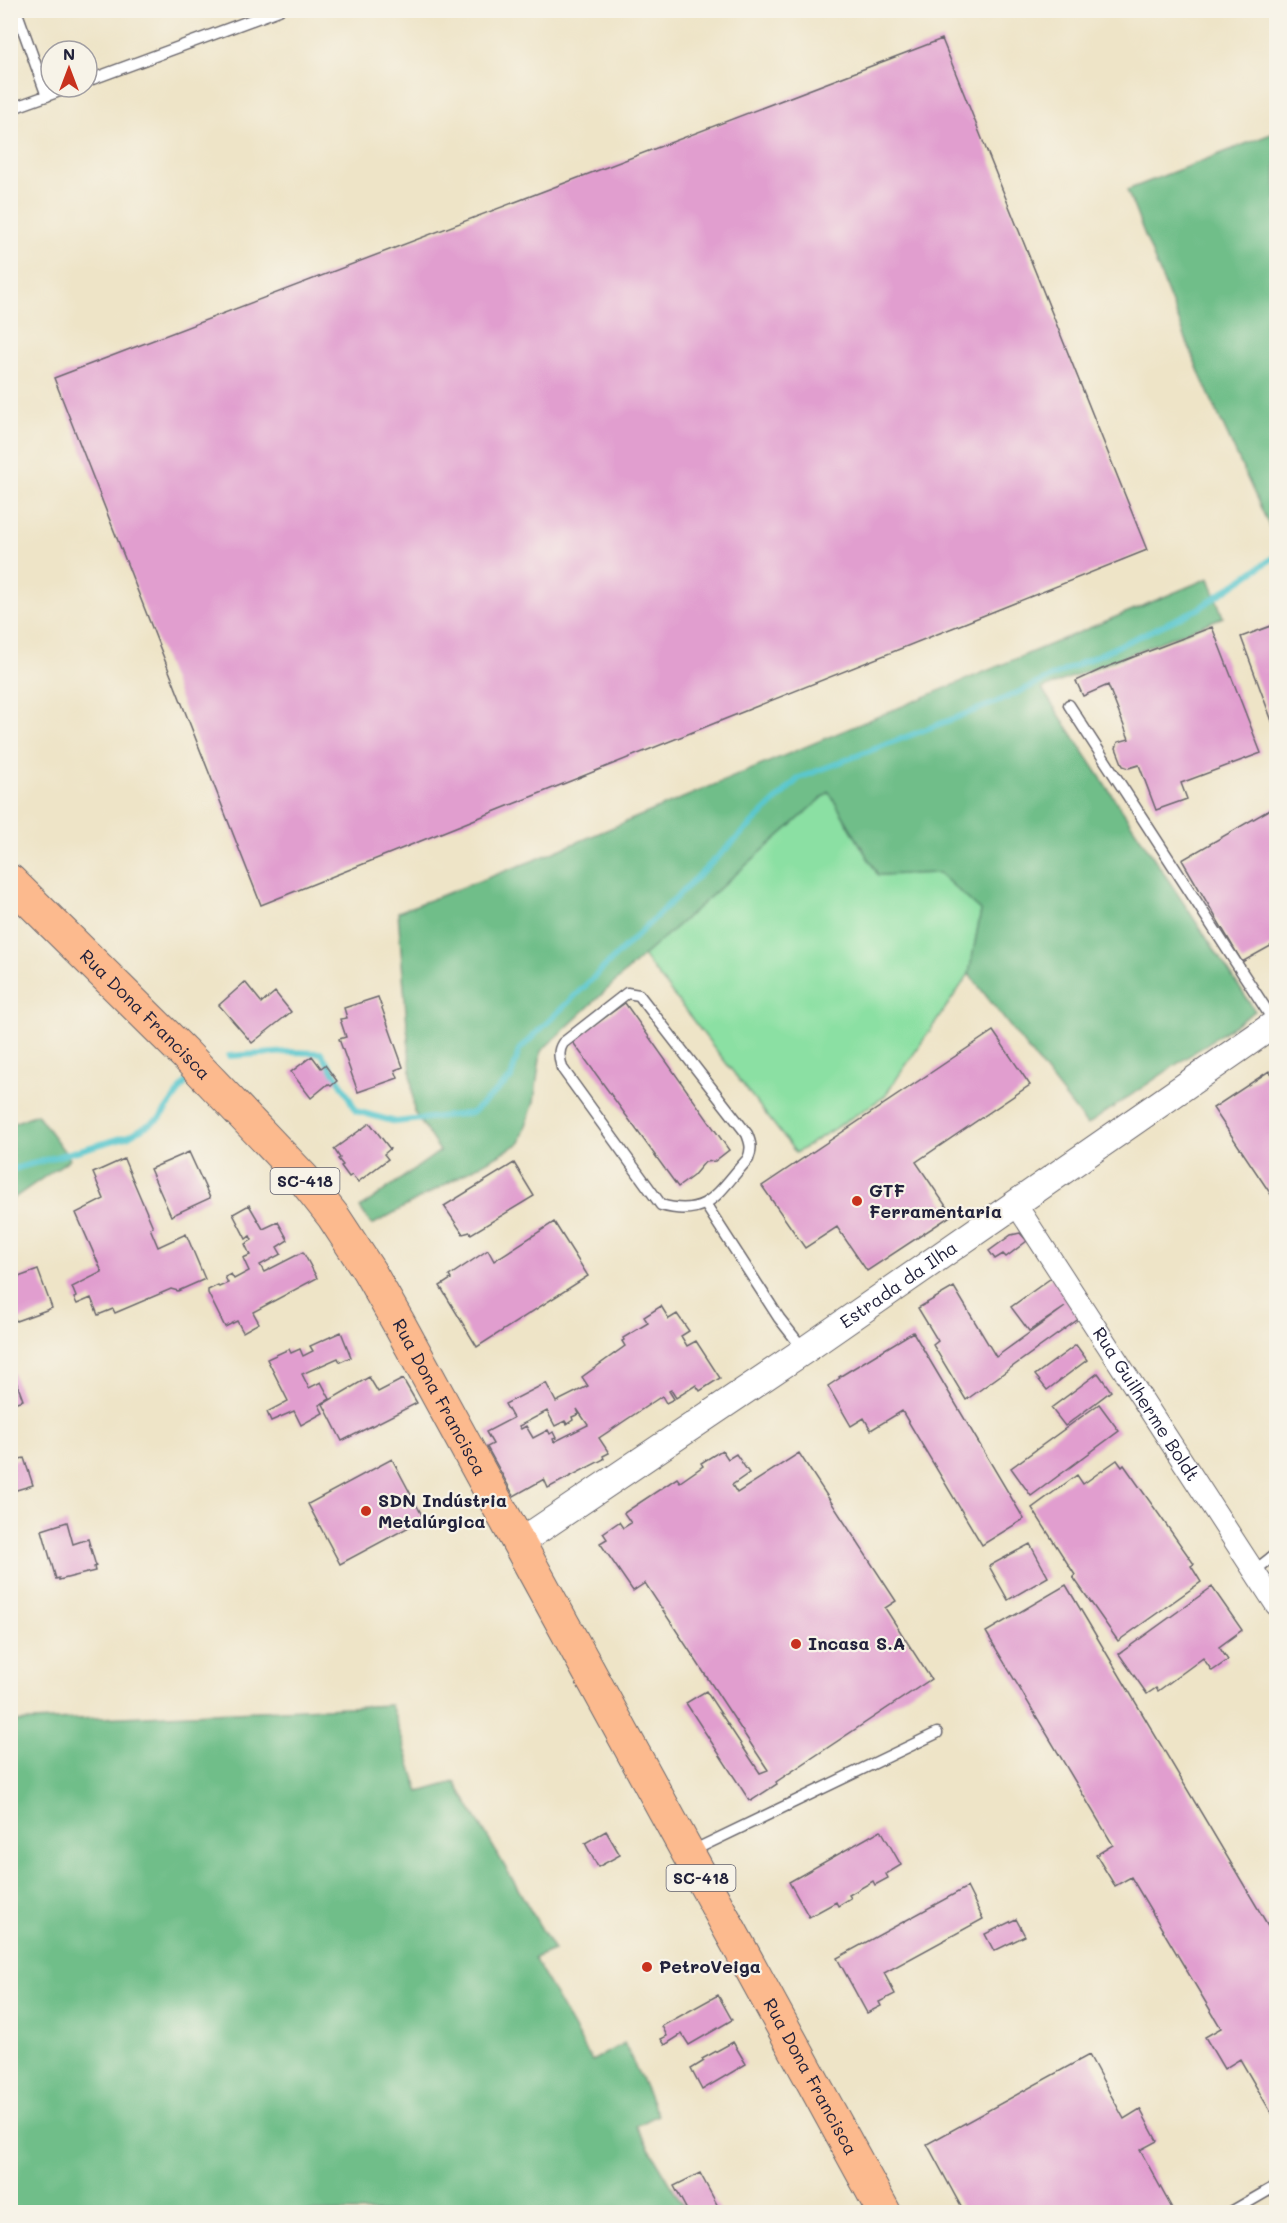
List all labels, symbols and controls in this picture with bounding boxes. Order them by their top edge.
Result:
north arrow [39,39,99,99]
text: N [63,43,75,64]
street label: Rua Dona Francisca [75,944,216,1085]
road number: SC-418 [270,1168,340,1194]
place label: GTF Ferramentaria [869,1178,1002,1223]
marker: GTF Ferramentaria [850,1194,864,1208]
street label: Estrada da Ilha [835,1235,962,1333]
street label: Rua Dona Francisca [387,1314,493,1480]
street label: Rua Guilherme Boldt [1088,1322,1205,1485]
place label: SDN Indústria Metalúrgica [378,1488,507,1533]
marker: SDN Indústria Metalúrgica [359,1504,373,1518]
place label: Incasa S.A [808,1631,905,1655]
marker: Incasa S.A [789,1637,803,1651]
road number: SC-418 [666,1865,736,1891]
place label: PetroVeiga [659,1954,761,1978]
marker: PetroVeiga [640,1960,654,1974]
street label: Rua Dona Francisca [758,1994,864,2159]

